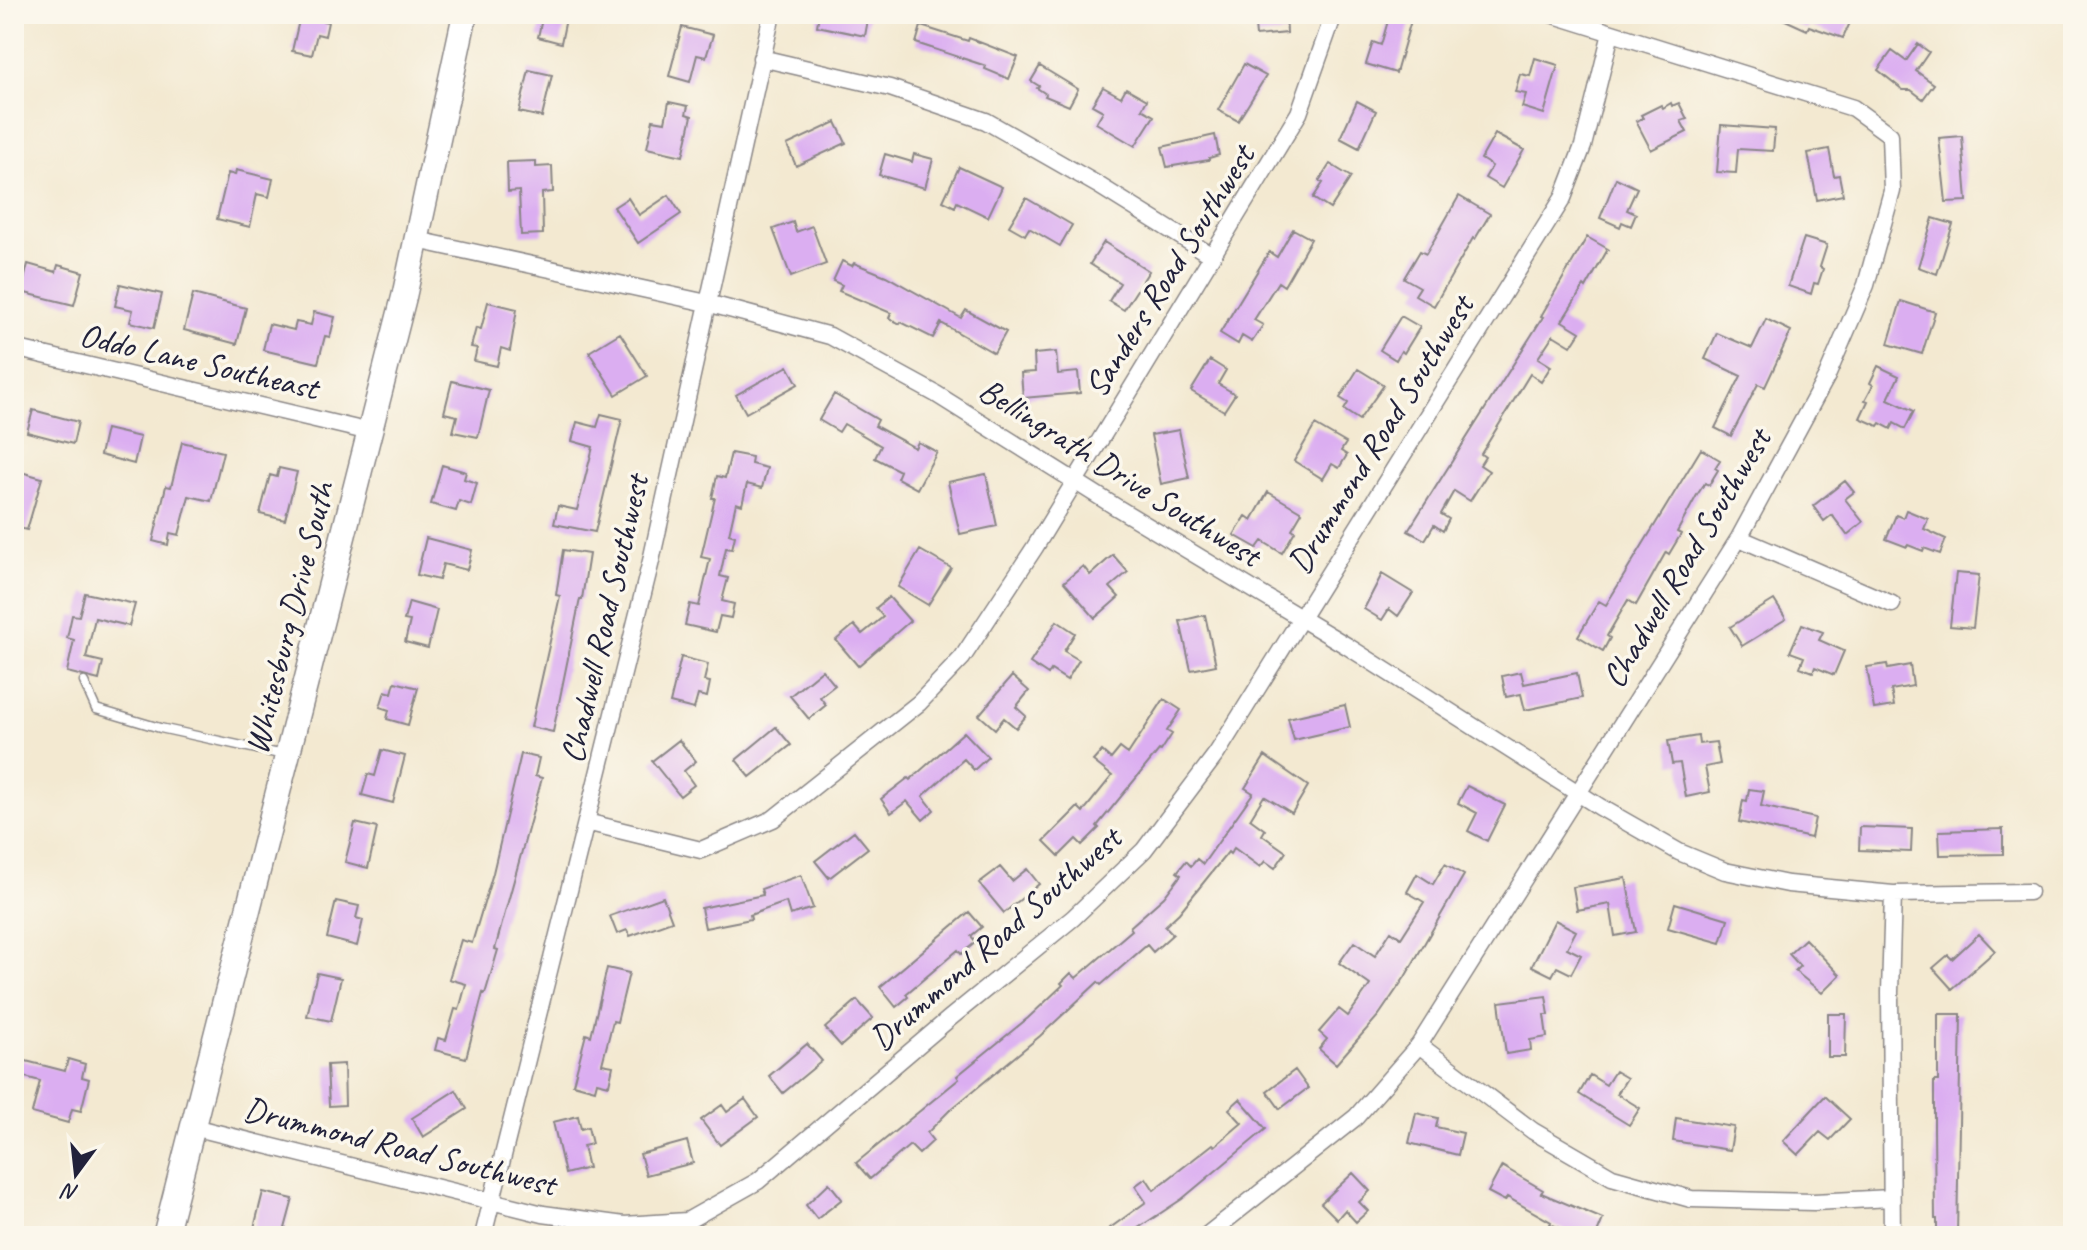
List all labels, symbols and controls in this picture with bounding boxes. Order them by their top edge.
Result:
street label: Sanders Road Southwest [1074,134,1266,405]
street label: Drummond Road Southwest [1277,284,1485,581]
street label: Oddo Lane Southeast [76,313,326,410]
street label: Bellingrath Drive Southwest [971,368,1272,578]
street label: Chadwell Road Southwest [1592,418,1782,695]
street label: Chadwell Road Southwest [550,467,659,767]
street label: Whitesburg Drive South [234,475,344,758]
street label: Drummond Road Southwest [860,815,1132,1059]
street label: Drummond Road Southwest [240,1087,564,1206]
north arrow [36,1134,116,1214]
text: N [58,1176,81,1208]

